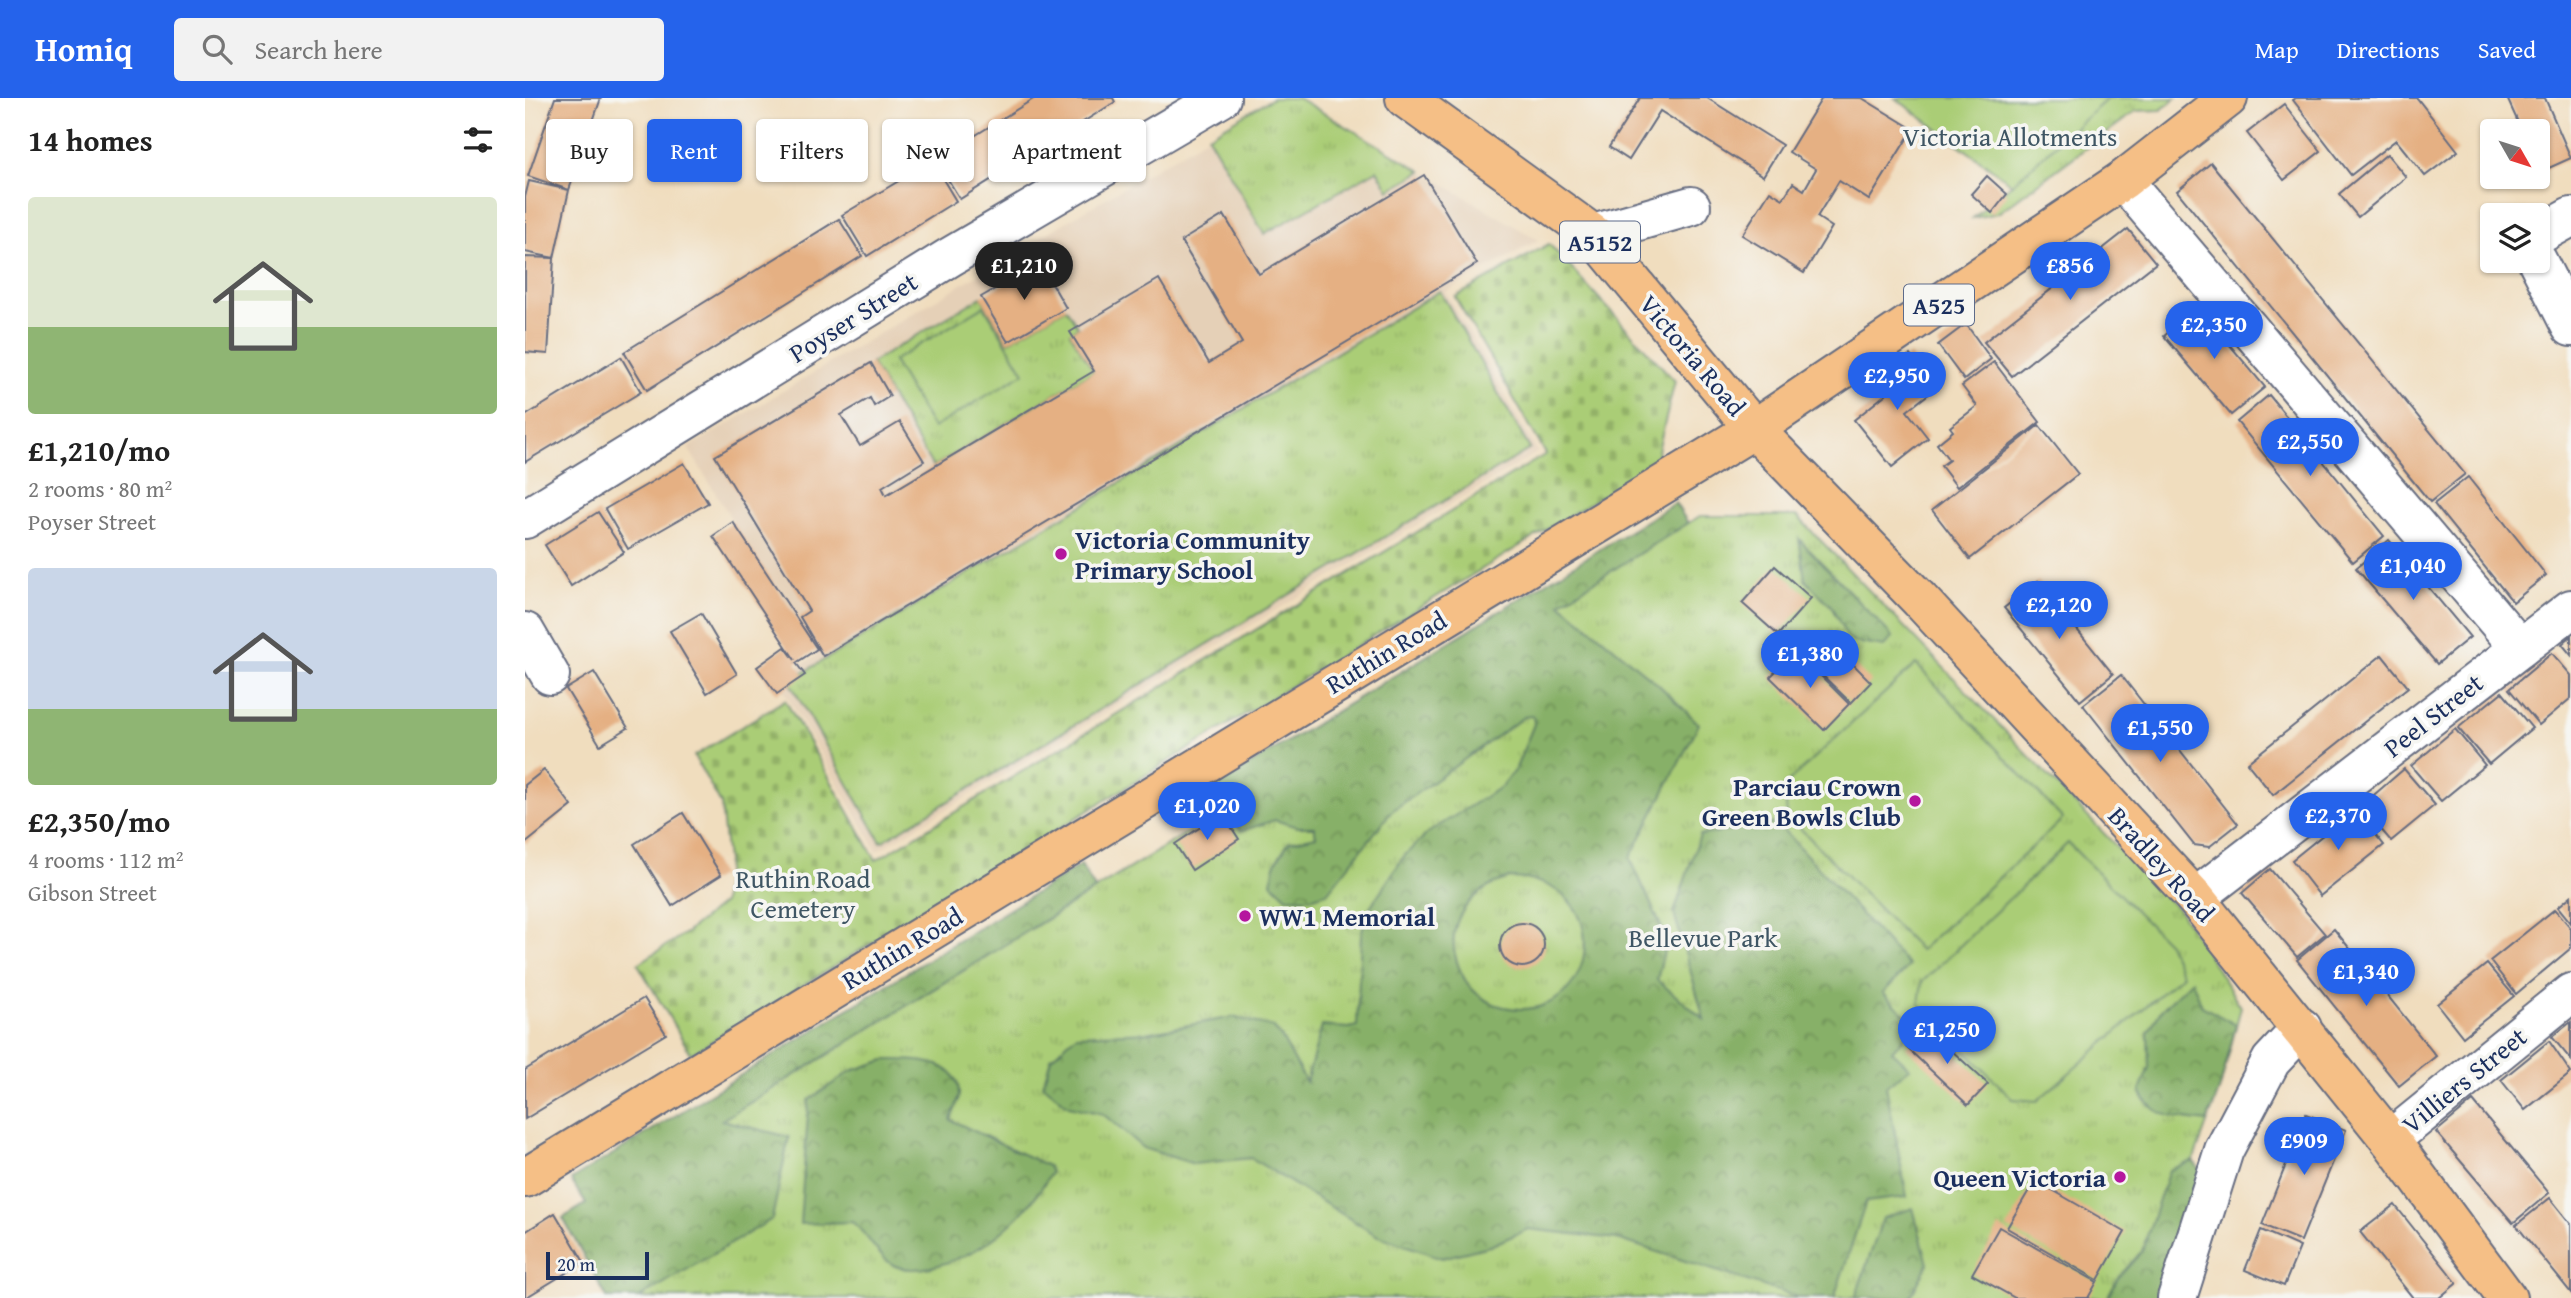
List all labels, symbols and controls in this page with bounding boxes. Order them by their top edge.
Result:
search box [174,18,664,81]
text: Homiq [35,25,132,73]
icon: search [198,30,236,68]
text: Search here [254,30,383,69]
text: Map [2255,32,2299,67]
text: Directions [2337,32,2440,67]
text: Saved [2478,32,2536,67]
park label: Victoria Allotments [1903,117,2117,156]
text: 14 homes [28,118,153,162]
chip: Buy [546,119,633,182]
chip: Rent [647,119,742,182]
chip: Filters [756,119,868,182]
chip: New [882,119,974,182]
chip: Apartment [988,119,1146,182]
north arrow [2480,119,2550,189]
map controls [2480,119,2550,273]
icon: filters [459,121,497,159]
button: layers [2480,203,2550,273]
road number: A5152 [1560,222,1640,262]
pin: £1,210 [967,242,1081,302]
pin: £856 [2029,242,2111,302]
icon: home [200,243,326,369]
text: £1,210 [991,248,1057,281]
text: £856 [2046,248,2094,281]
street label: Poyser Street [781,262,925,372]
street label: Victoria Road [1630,285,1756,425]
road number: A525 [1904,285,1974,326]
pin: £2,350 [2157,302,2271,361]
text: £2,350 [2181,307,2247,340]
pin: £2,950 [1840,352,1954,412]
text: £2,950 [1864,358,1930,391]
pin: £2,550 [2253,418,2367,478]
text: £2,550 [2277,424,2343,457]
text: £1,210/mo [28,428,170,472]
text: 2 rooms · 80 m² [28,472,172,505]
text: Poyser Street [28,505,156,538]
place label: Victoria Community Primary School [1075,520,1310,589]
pin: £1,040 [2356,542,2470,602]
marker: Victoria Community Primary School [1053,546,1069,562]
text: £1,040 [2380,548,2446,581]
pin: £2,120 [2002,582,2116,641]
text: £2,120 [2026,587,2092,620]
street label: Ruthin Road [1318,601,1454,703]
icon: home [200,614,326,740]
pin: £1,380 [1753,630,1867,690]
text: £1,380 [1777,636,1843,669]
street label: Peel Street [2375,664,2491,766]
pin: £1,550 [2103,704,2217,764]
text: £1,550 [2127,710,2193,743]
place label: Parciau Crown Green Bowls Club [1702,767,1902,836]
pin: £1,020 [1150,782,1264,842]
text: £1,020 [1174,788,1240,821]
pin: £2,370 [2281,792,2395,852]
marker: Parciau Crown Green Bowls Club [1907,793,1923,809]
street label: Bradley Road [2099,797,2225,931]
text: £2,370 [2305,798,2371,831]
text: £2,350/mo [28,799,170,843]
text: 4 rooms · 112 m² [28,843,183,876]
park label: Ruthin Road Cemetery [736,859,871,928]
text: Gibson Street [28,876,157,909]
street label: Ruthin Road [834,897,970,999]
place label: WW1 Memorial [1259,897,1435,936]
marker: WW1 Memorial [1237,908,1253,924]
park label: Bellevue Park [1629,918,1778,957]
pin: £1,340 [2309,948,2423,1008]
text: £1,340 [2333,954,2399,987]
pin: £1,250 [1890,1006,2004,1066]
text: £1,250 [1914,1012,1980,1045]
street label: Villiers Street [2393,1017,2535,1143]
pin: £909 [2263,1118,2345,1177]
text: £909 [2280,1123,2328,1156]
place label: Queen Victoria [1934,1158,2107,1197]
marker: Queen Victoria [2112,1169,2128,1185]
scale bar [546,1249,649,1281]
text: 20 m [557,1250,595,1278]

